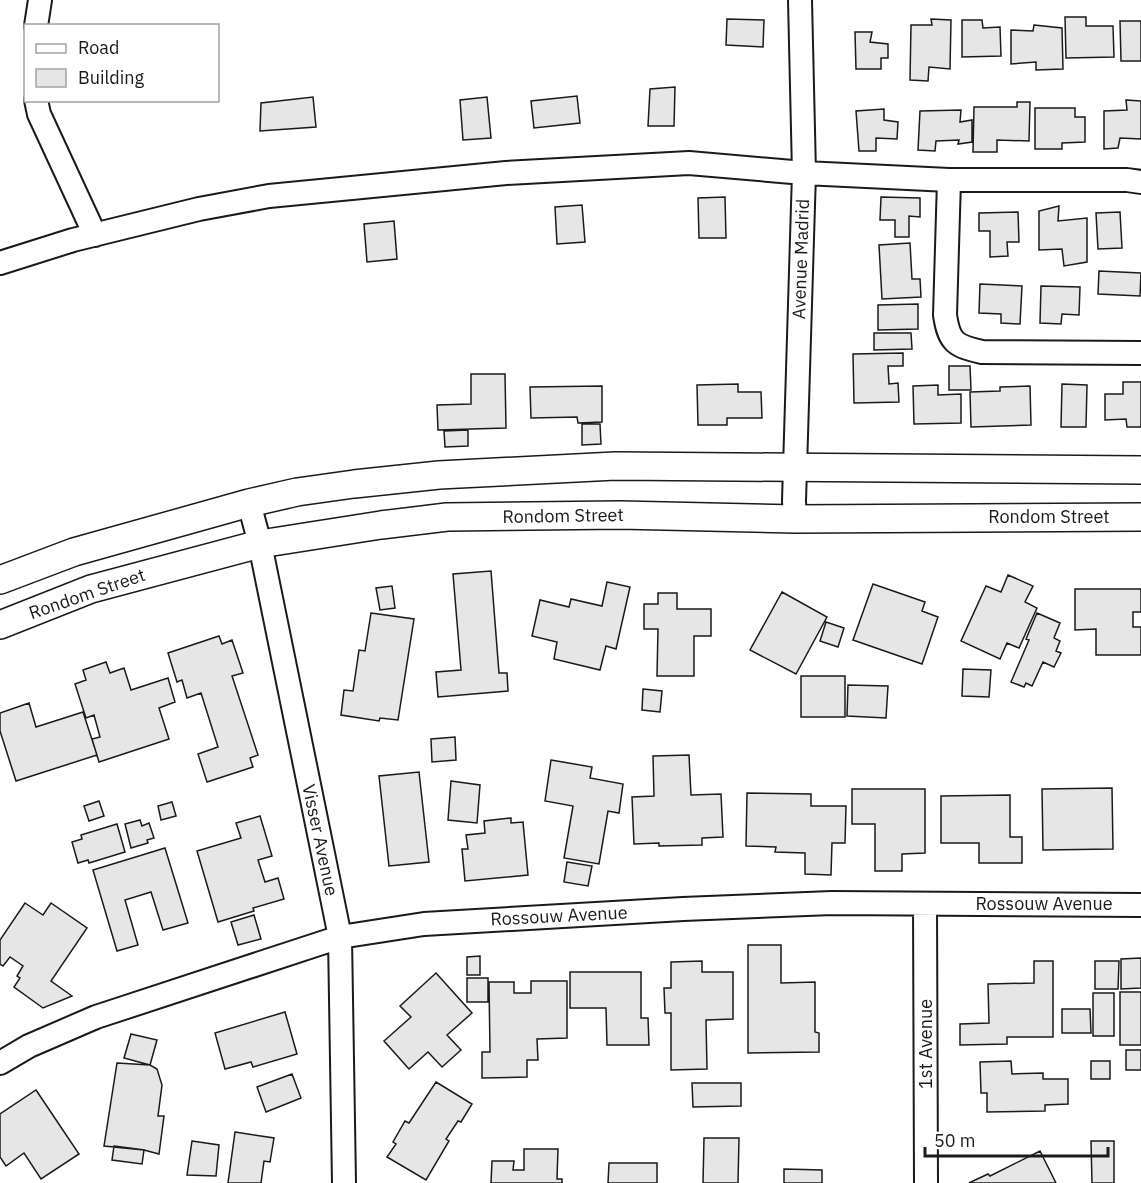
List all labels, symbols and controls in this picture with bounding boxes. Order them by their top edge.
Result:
legend [24,24,219,102]
text: Road [78,36,119,59]
text: Building [78,66,145,89]
street label: Avenue Madrid [787,198,814,320]
street label: Rondom Street [502,503,624,528]
street label: Rondom Street [988,505,1110,528]
street label: Rondom Street [26,563,148,624]
street label: Visser Avenue [297,782,344,898]
street label: Rossouw Avenue [975,892,1113,915]
street label: Rossouw Avenue [490,900,628,931]
street label: 1st Avenue [914,999,937,1089]
scale bar [925,1120,1108,1158]
text: 50 m [934,1129,976,1152]

